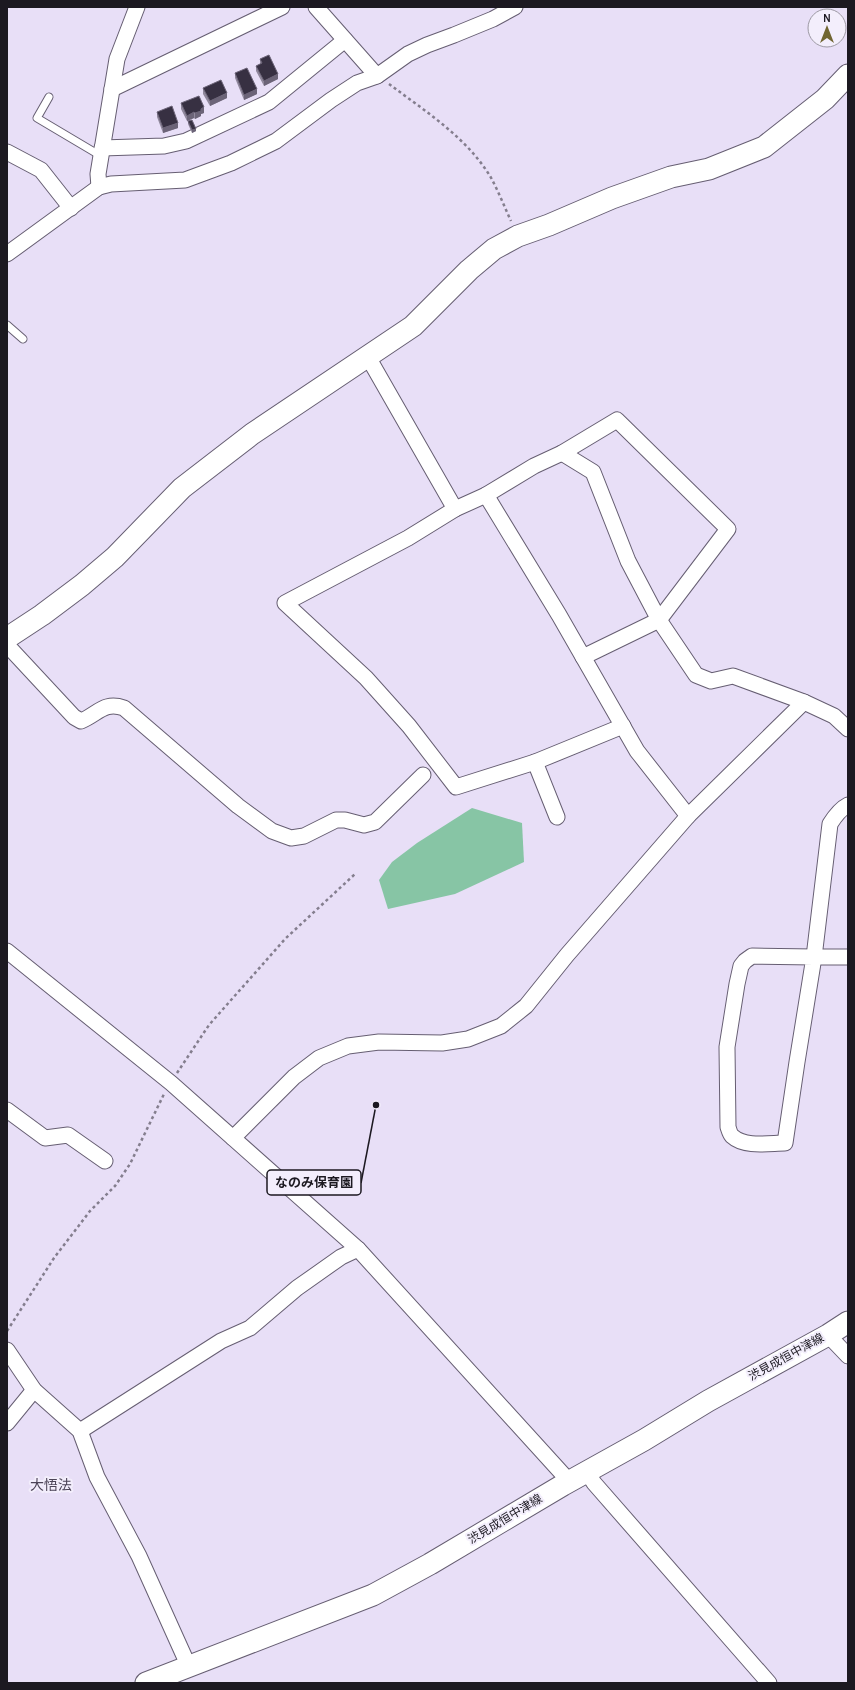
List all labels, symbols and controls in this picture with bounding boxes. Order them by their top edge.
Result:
north arrow [807,8,847,48]
text: N [823,12,831,25]
callout: なのみ保育園 [267,1170,361,1195]
text: なのみ保育園 [275,1175,353,1190]
street label: 渋見成恒中津線 [746,1331,826,1383]
district label: 大悟法 [30,1477,72,1494]
street label: 渋見成恒中津線 [465,1491,545,1547]

